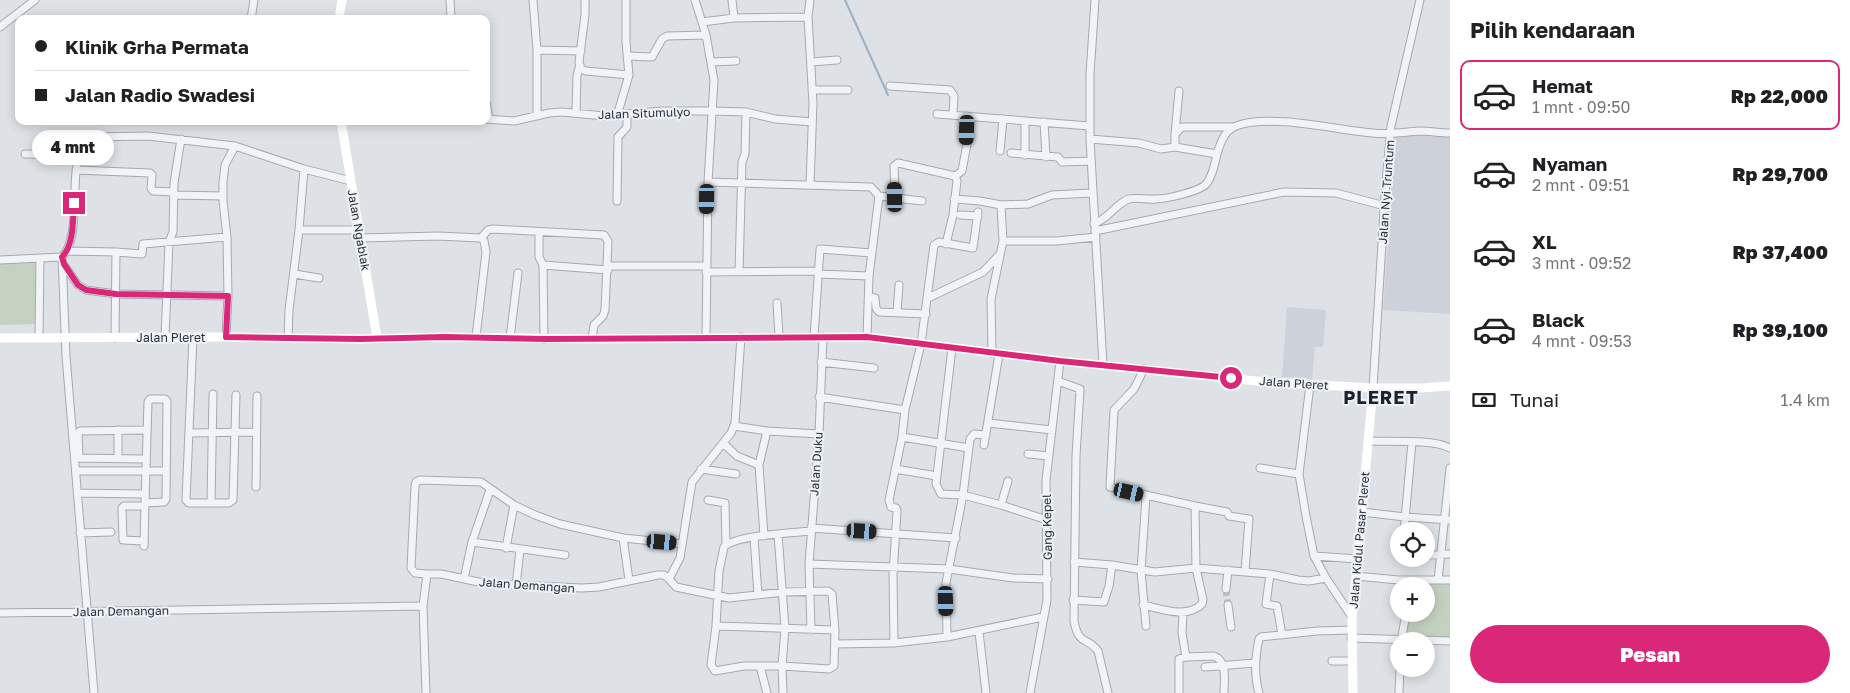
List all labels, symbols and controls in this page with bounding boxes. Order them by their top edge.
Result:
text: Pilih kendaraan [1470,16,1635,43]
text: Klinik Grha Permata [65,35,249,58]
icon: car [1472,73,1517,118]
text: Hemat [1532,74,1593,97]
text: Jalan Radio Swadesi [65,83,255,106]
text: Rp 22,000 [1731,84,1828,107]
text: 1 mnt · 09:50 [1532,97,1630,117]
street label: Jalan Situmulyo [597,104,691,122]
car [958,115,975,145]
callout: 4 mnt [33,130,115,166]
text: 4 mnt [51,137,95,157]
street label: Jalan Nyi Truntum [1375,139,1397,245]
icon: car [1472,151,1517,196]
text: Nyaman [1532,152,1607,175]
text: Rp 29,700 [1732,162,1828,185]
text: 2 mnt · 09:51 [1532,175,1630,195]
car [887,182,902,212]
car [699,184,714,214]
street label: Jalan Ngablak [344,188,374,272]
route end [63,192,85,214]
icon: car [1472,229,1517,274]
text: XL [1532,230,1557,253]
text: Rp 37,400 [1732,240,1828,263]
text: 3 mnt · 09:52 [1532,253,1631,273]
icon: car [1472,307,1517,352]
text: Black [1532,308,1585,331]
text: Rp 39,100 [1732,318,1828,341]
street label: Jalan Pleret [136,330,206,345]
text: 4 mnt · 09:53 [1532,331,1632,351]
route start [1220,367,1242,389]
street label: Jalan Pleret [1259,373,1329,393]
district label: PLERET [1343,386,1419,408]
icon: cash [1470,386,1498,414]
text: Tunai [1510,388,1559,411]
text: 1.4 km [1780,390,1830,410]
street label: Jalan Duku [806,431,826,497]
street label: Jalan Kidul Pasar Pleret [1346,471,1372,609]
car [1112,481,1145,503]
street label: Gang Kepel [1039,494,1055,560]
map controls [1390,522,1435,677]
button: locate [1390,522,1435,567]
car [846,523,877,539]
car [646,533,677,551]
street label: Jalan Demangan [479,574,575,596]
button: + [1390,577,1435,622]
car [937,586,954,616]
street label: Jalan Demangan [73,603,169,619]
button: Pesan [1470,625,1830,683]
button: − [1390,632,1435,677]

